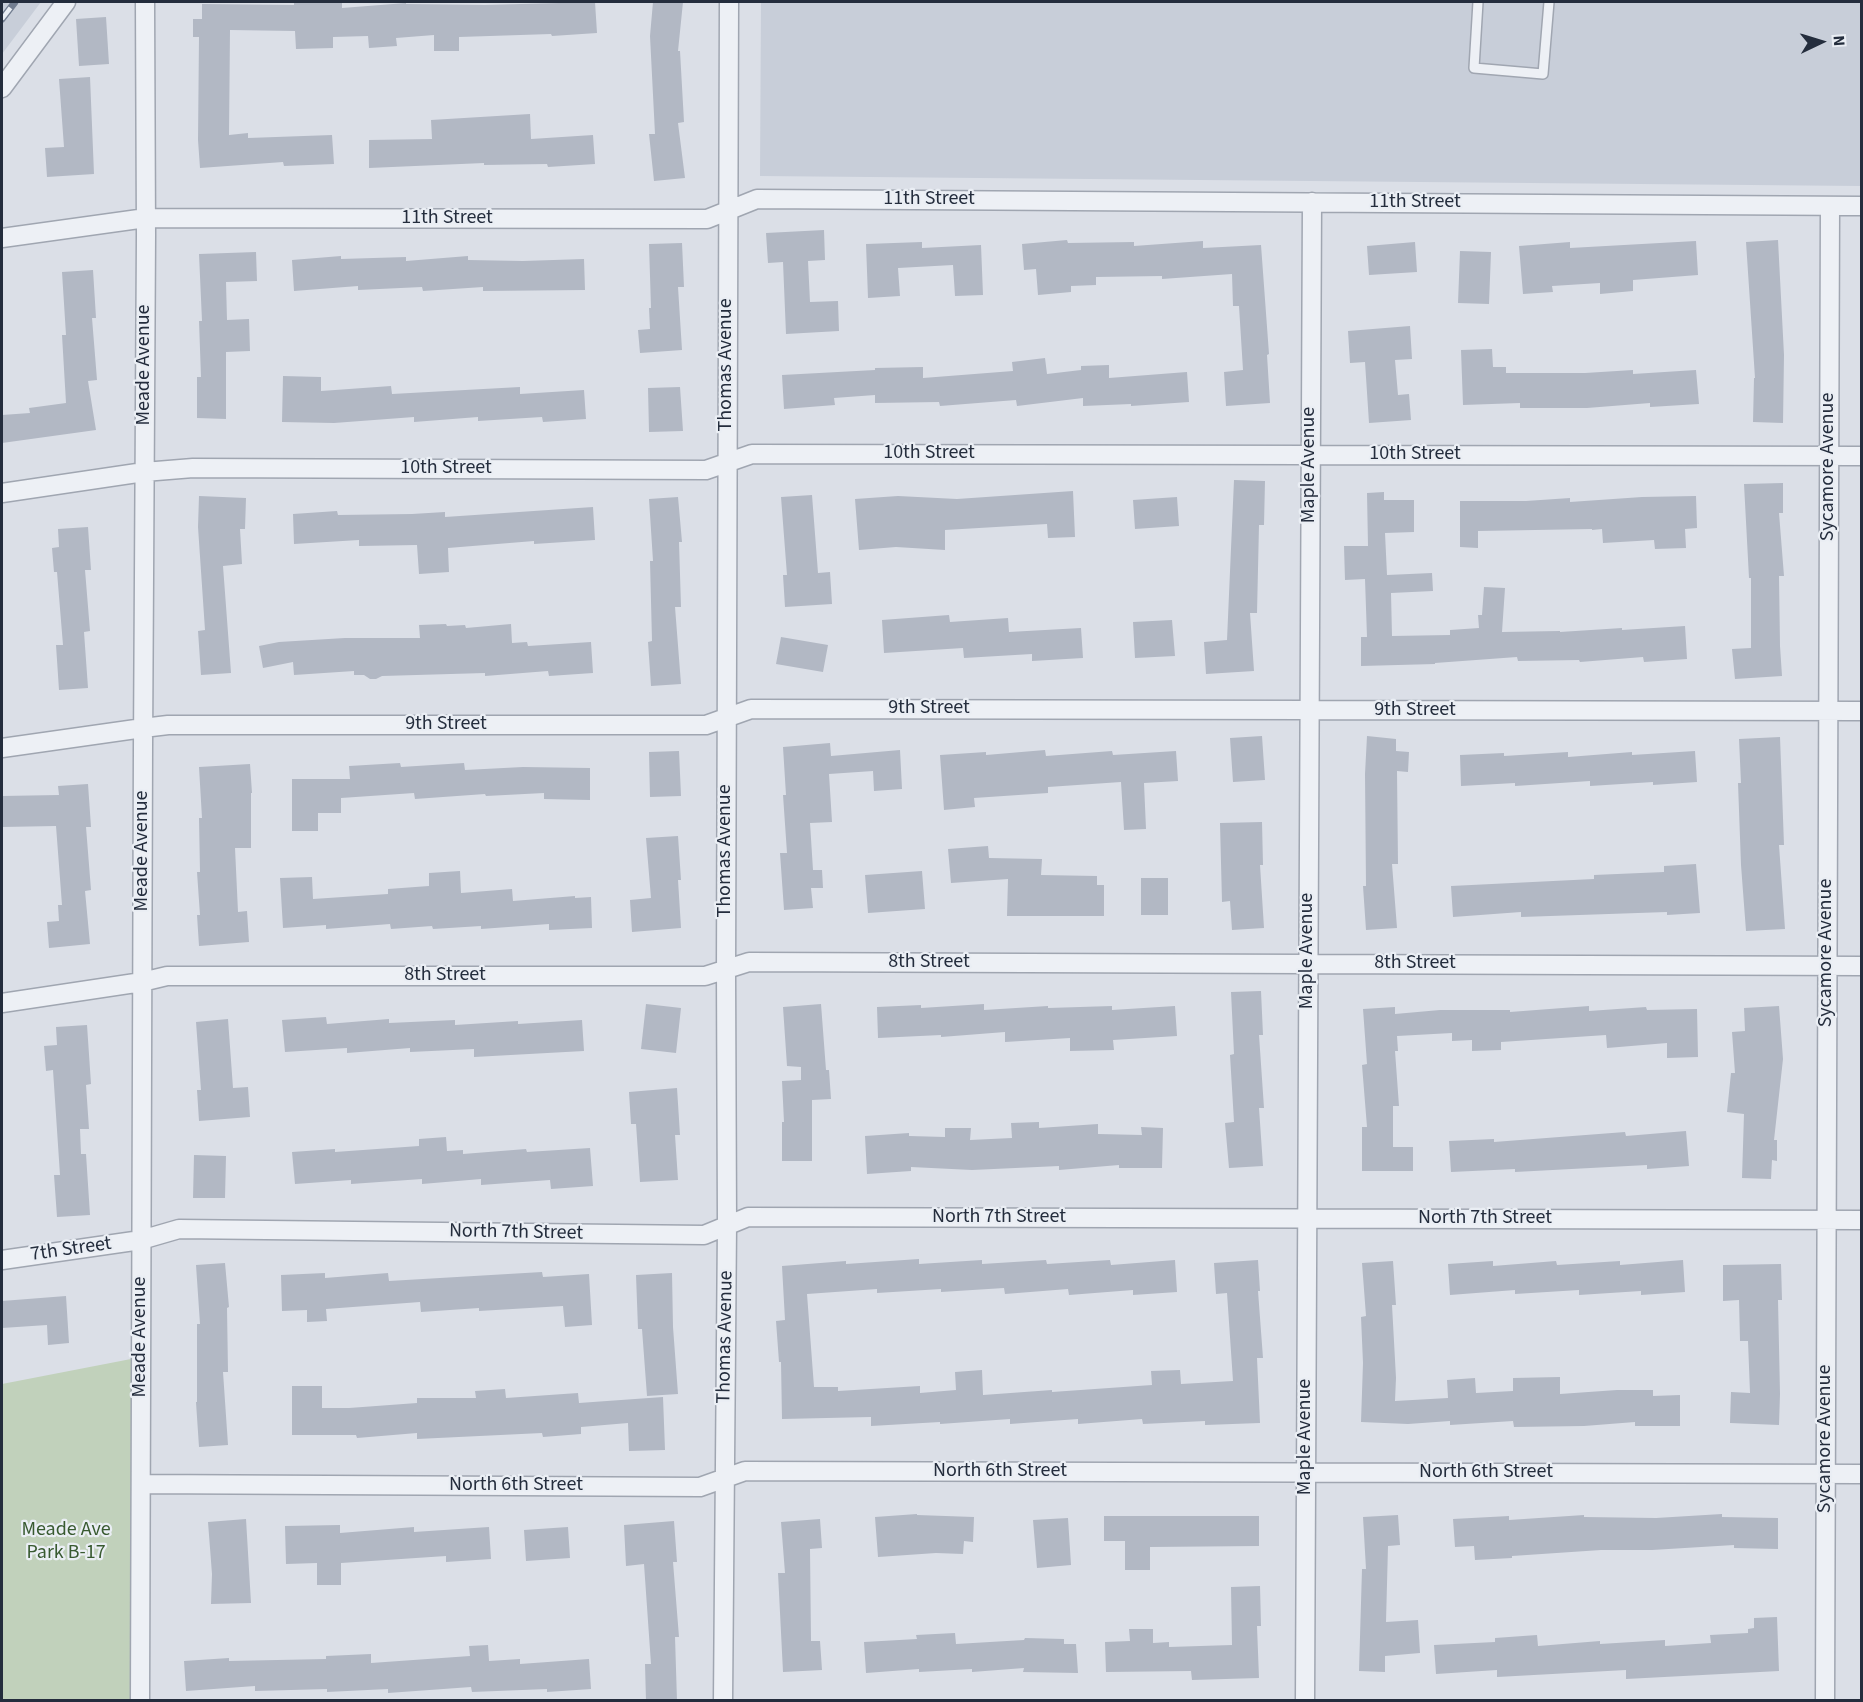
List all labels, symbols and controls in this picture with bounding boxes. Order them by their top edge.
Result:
north arrow [1791,12,1851,72]
text: N [1828,35,1850,47]
street label: 11th Street [883,188,975,212]
street label: 11th Street [1369,191,1461,215]
street label: 11th Street [401,207,493,231]
street label: Thomas Avenue [715,298,739,432]
street label: Meade Avenue [133,305,157,425]
street label: Sycamore Avenue [1817,393,1841,541]
street label: Maple Avenue [1298,407,1322,523]
street label: 10th Street [883,442,975,466]
street label: 10th Street [1369,443,1461,467]
street label: 10th Street [400,457,492,481]
street label: 9th Street [888,697,970,721]
street label: 9th Street [1374,699,1456,723]
street label: 9th Street [405,713,487,737]
street label: Thomas Avenue [714,784,738,918]
street label: Meade Avenue [131,791,155,911]
street label: Sycamore Avenue [1815,879,1839,1027]
street label: Maple Avenue [1296,893,1320,1009]
street label: 8th Street [888,951,970,975]
street label: 8th Street [1374,952,1456,976]
street label: 8th Street [404,964,486,988]
street label: North 7th Street [932,1206,1066,1230]
street label: North 7th Street [1418,1207,1552,1231]
street label: North 7th Street [449,1220,583,1246]
street label: 7th Street [29,1232,113,1268]
street label: Thomas Avenue [713,1270,739,1404]
street label: Meade Avenue [129,1277,153,1397]
street label: Sycamore Avenue [1814,1365,1838,1513]
street label: Maple Avenue [1294,1379,1318,1495]
street label: North 6th Street [933,1460,1067,1484]
street label: North 6th Street [1419,1461,1553,1485]
street label: North 6th Street [449,1474,583,1498]
park label: Meade Ave Park B-17 [21,1519,111,1566]

